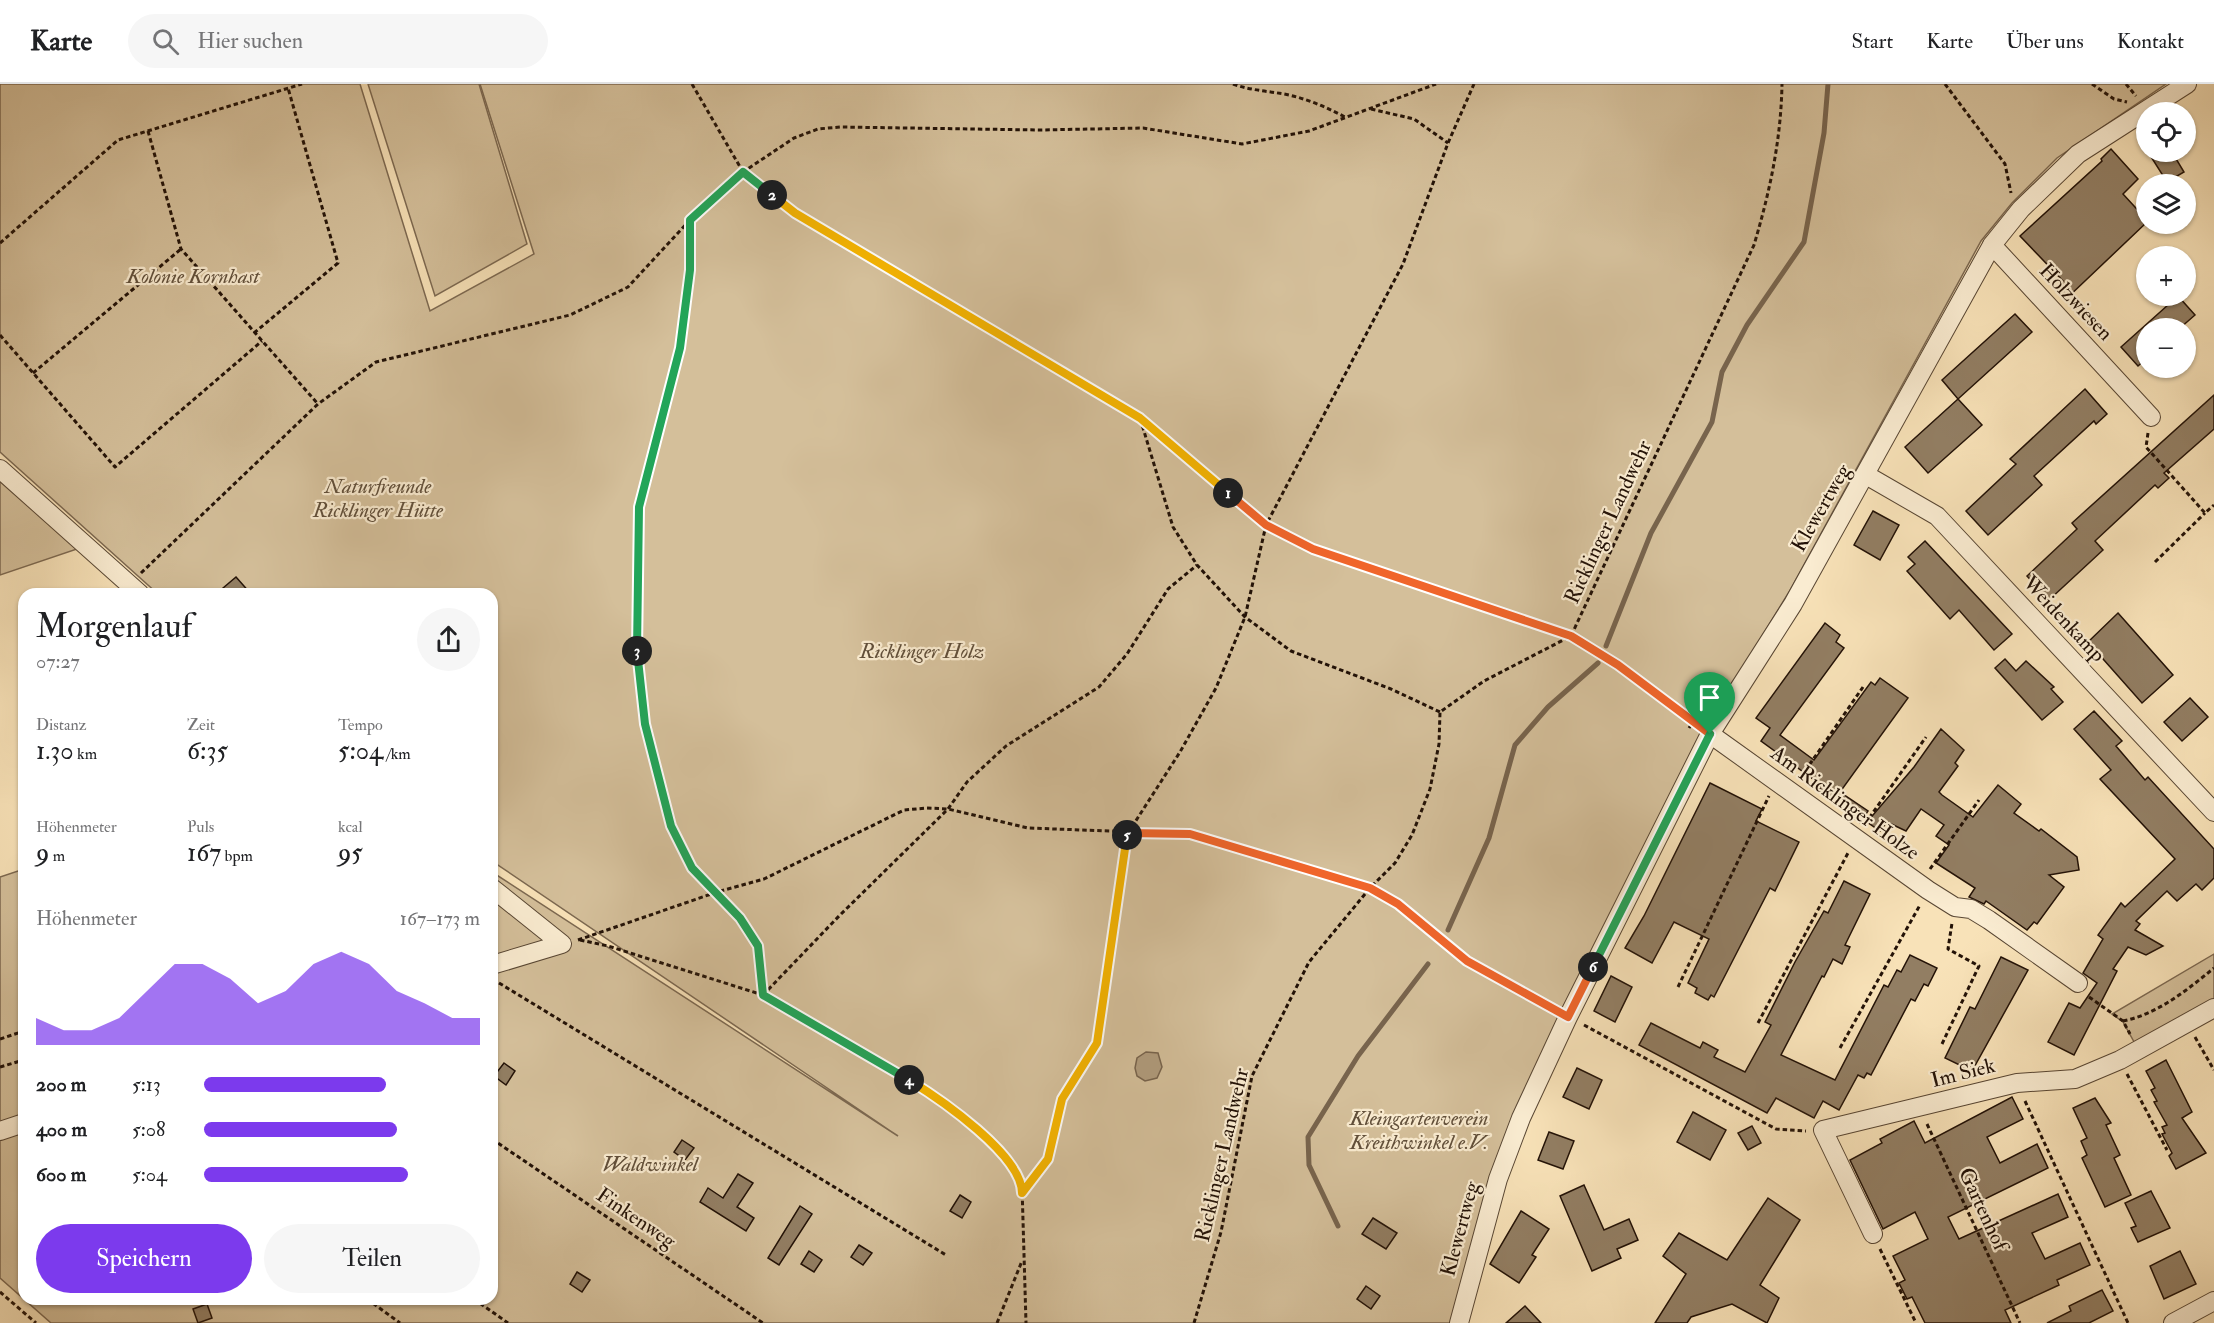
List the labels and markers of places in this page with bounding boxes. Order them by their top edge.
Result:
pin: 2 [757,180,787,210]
pin: 1 [1213,478,1243,508]
pin: 3 [622,636,652,666]
pin [1684,672,1735,734]
pin: 5 [1112,820,1142,850]
pin: 6 [1578,952,1608,982]
pin: 4 [894,1065,924,1095]

